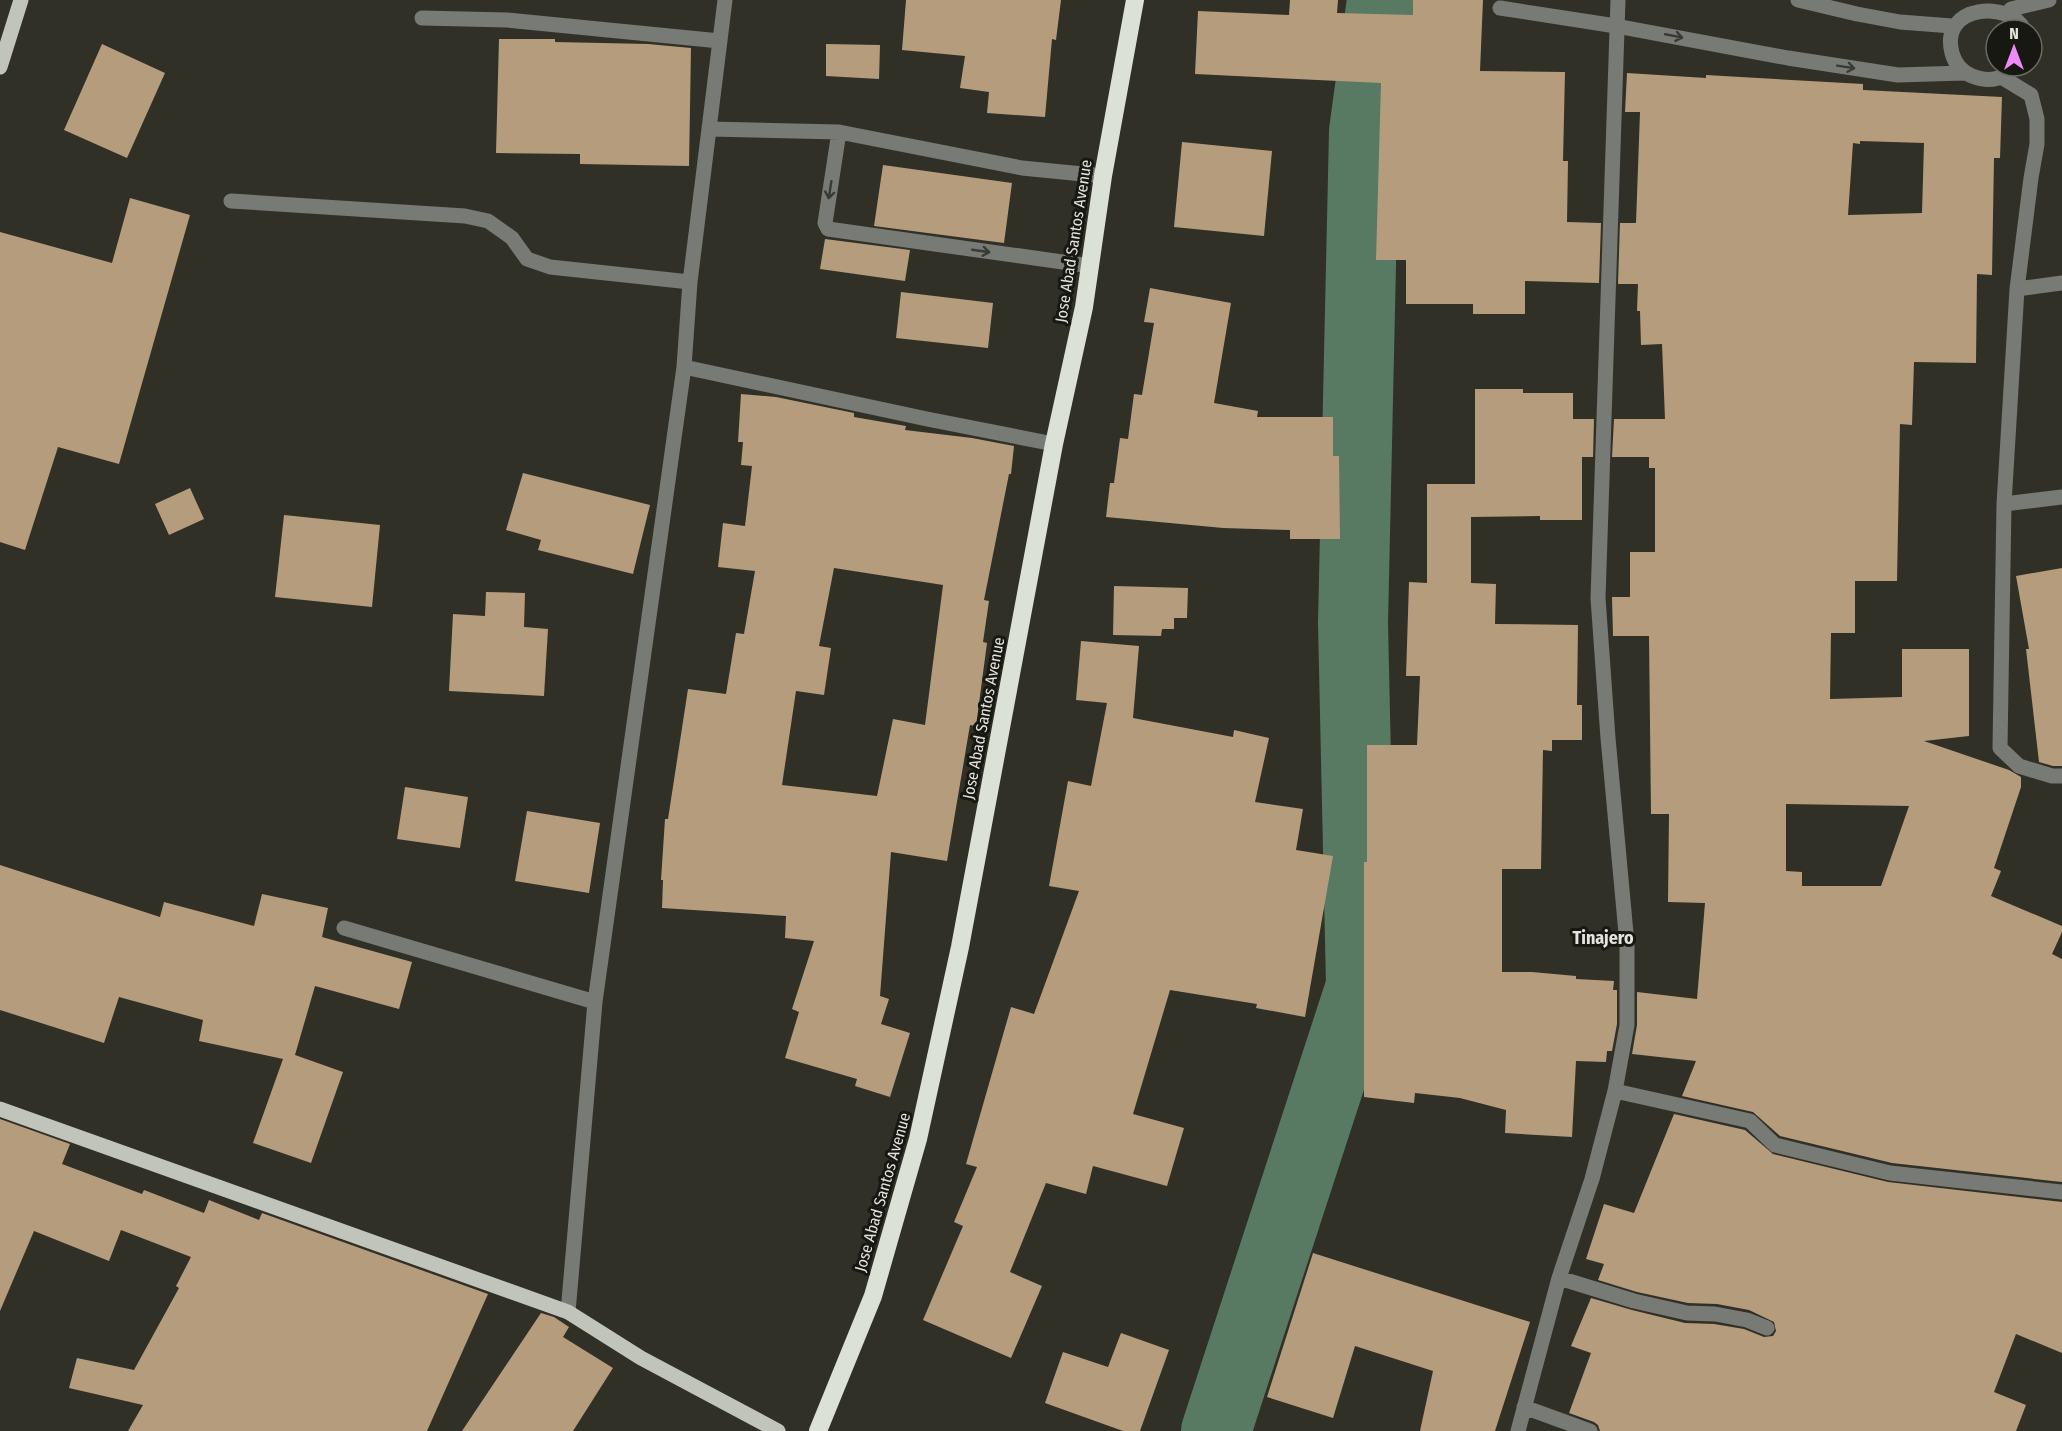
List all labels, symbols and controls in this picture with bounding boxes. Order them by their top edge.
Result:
north arrow [1984,18,2044,78]
text: N [2009,24,2019,43]
one-way arrow [1664,31,1683,42]
one-way arrow [1836,61,1855,72]
street label: Jose Abad Santos Avenue [1051,158,1096,324]
one-way arrow [825,180,836,200]
one-way arrow [971,245,991,256]
street label: Jose Abad Santos Avenue [958,635,1009,801]
district label: Tinajero [1572,927,1634,949]
street label: Jose Abad Santos Avenue [851,1110,914,1274]

